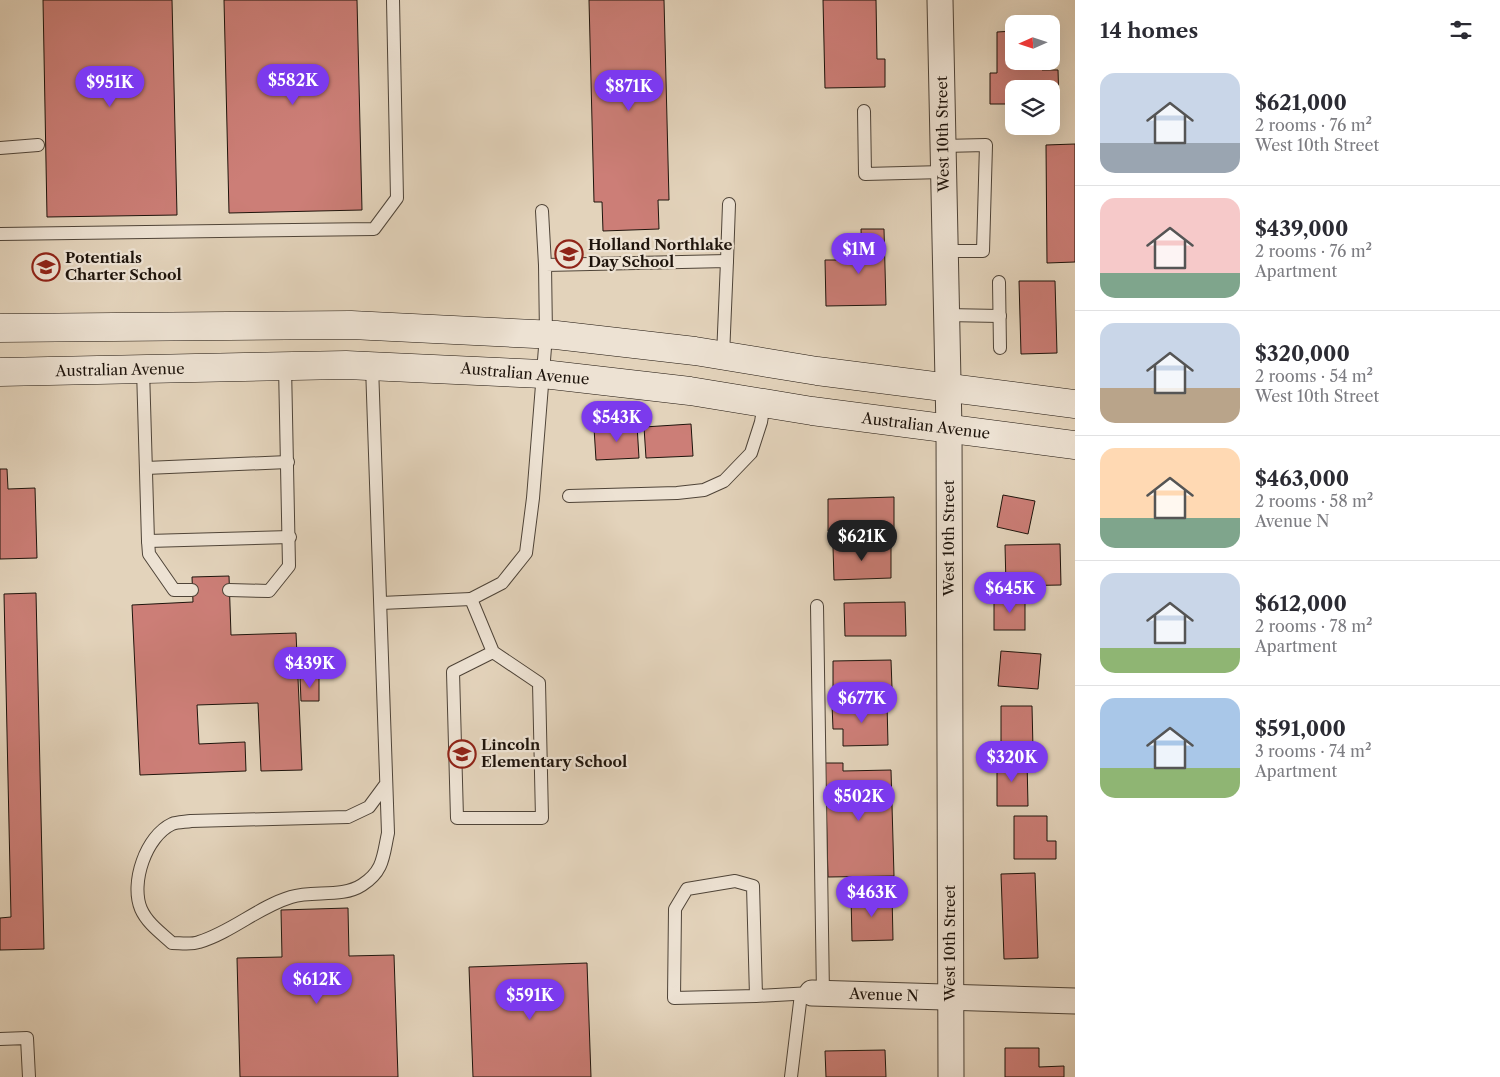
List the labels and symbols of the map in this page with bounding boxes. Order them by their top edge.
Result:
north arrow [1005,15,1060,70]
pin: $582K [258,64,328,106]
pin: $951K [75,66,145,108]
pin: $871K [594,70,664,112]
street label: West 10th Street [932,75,953,193]
pin: $1M [835,232,883,275]
place label: Holland Northlake Day School [588,235,732,271]
school or university icon: Holland Northlake Day School [554,239,584,269]
place label: Potentials Charter School [65,248,182,284]
school or university icon: Potentials Charter School [31,252,61,282]
street label: Australian Avenue [459,358,590,389]
street label: Australian Avenue [54,359,185,380]
pin: $543K [582,400,652,443]
street label: Australian Avenue [860,408,991,443]
street label: West 10th Street [939,479,958,597]
pin: $621K [827,520,897,562]
pin: $645K [975,572,1045,614]
pin: $439K [275,646,345,689]
pin: $677K [827,682,897,724]
place label: Lincoln Elementary School [481,735,627,771]
school or university icon: Lincoln Elementary School [447,739,477,769]
pin: $320K [977,740,1047,783]
pin: $502K [824,780,894,822]
pin: $463K [837,876,907,918]
street label: West 10th Street [940,884,959,1002]
pin: $612K [282,962,352,1005]
pin: $591K [495,978,565,1021]
street label: Avenue N [848,984,919,1005]

